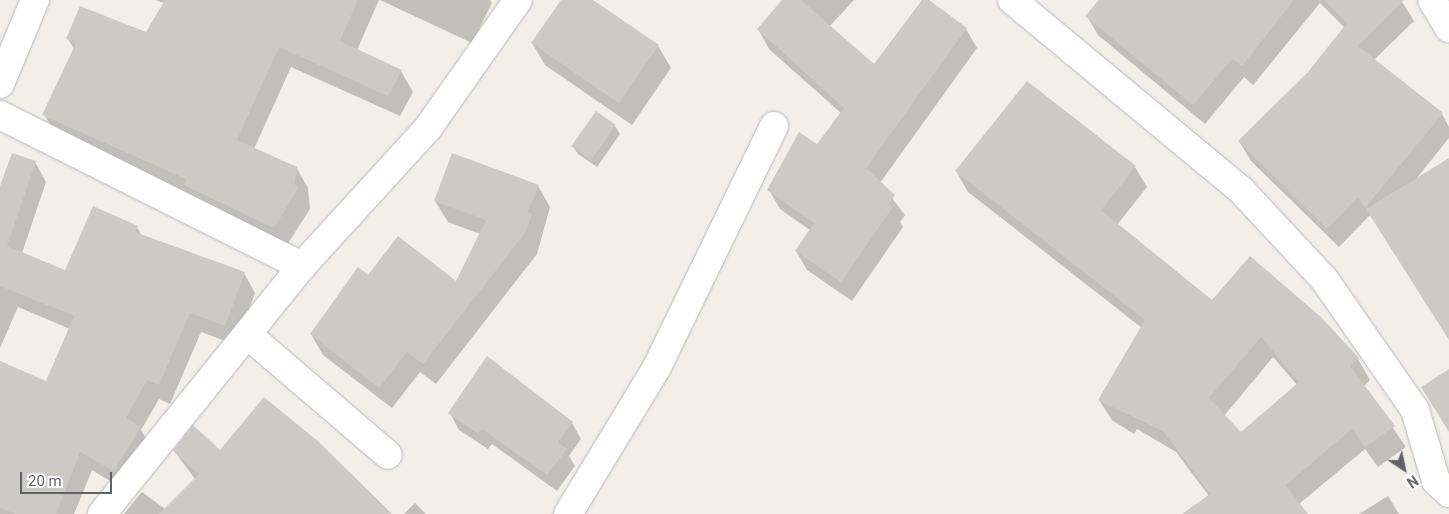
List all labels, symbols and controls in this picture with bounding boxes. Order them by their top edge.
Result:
north arrow [1379,444,1429,494]
scale bar [22,462,115,494]
text: 20 m [28,472,62,490]
text: N [1404,472,1421,491]

